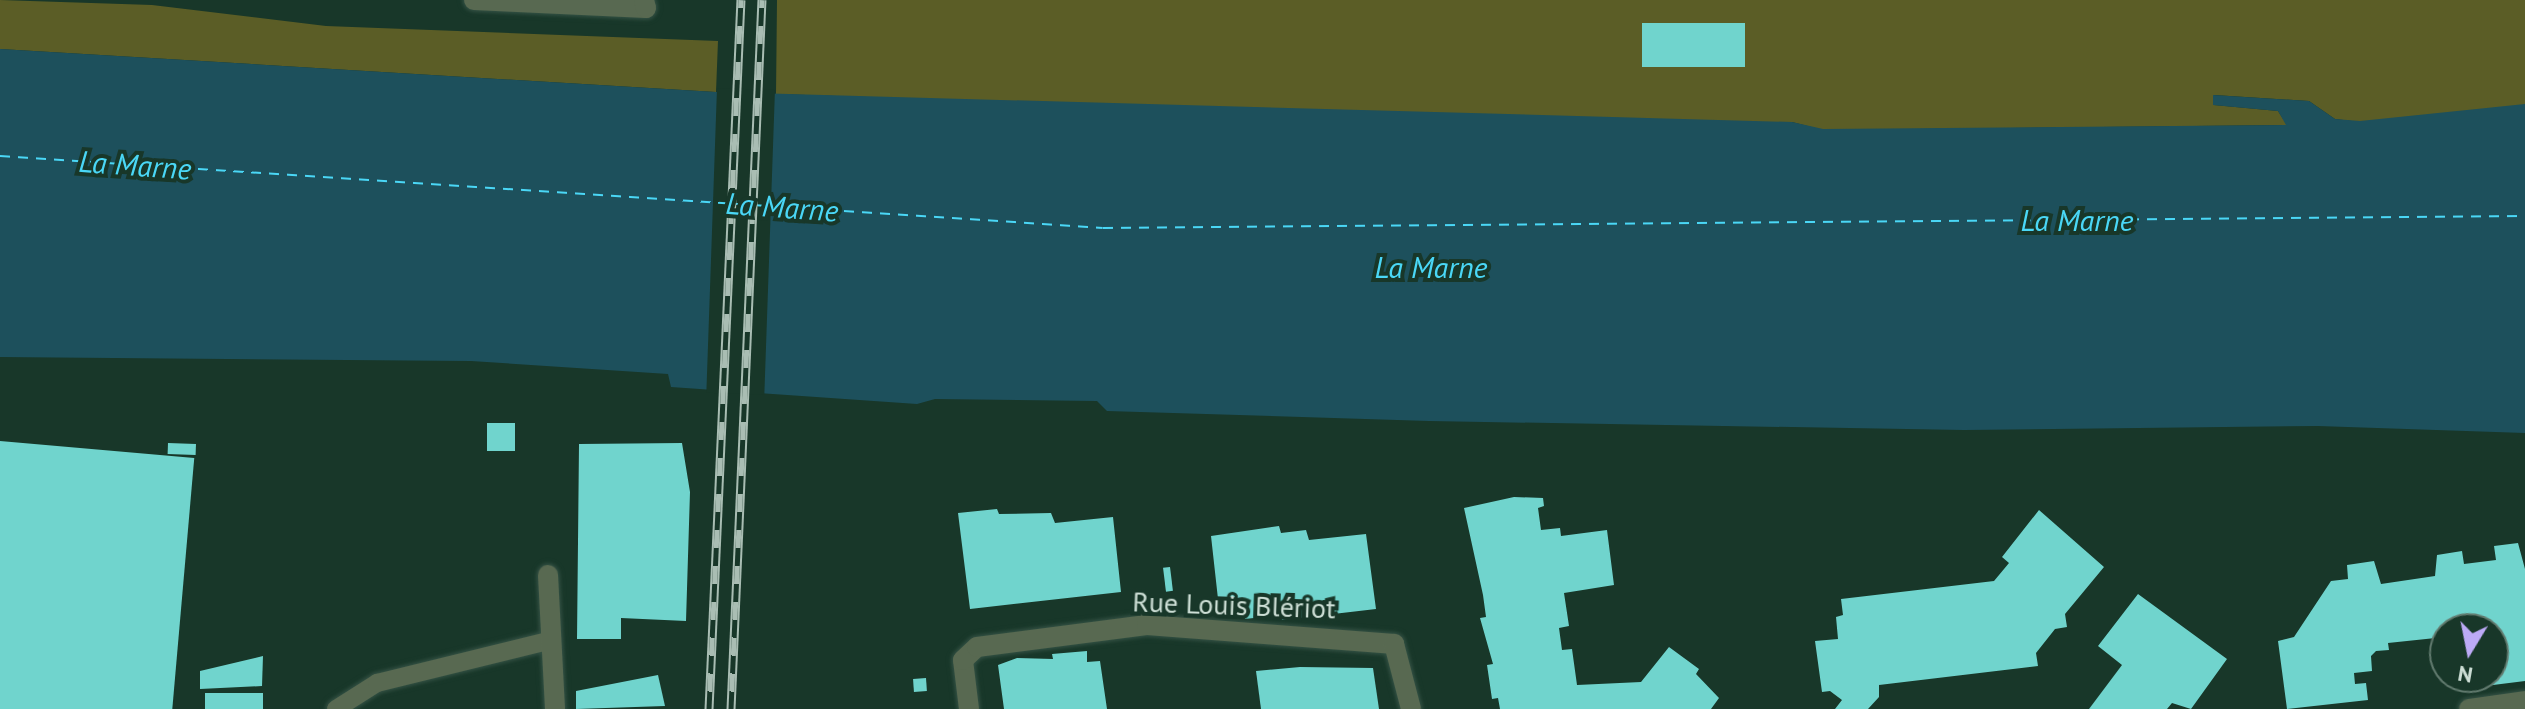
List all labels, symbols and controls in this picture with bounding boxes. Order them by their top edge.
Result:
water label: La Marne [77,143,193,187]
water label: La Marne [724,185,840,229]
water label: La Marne [2021,202,2133,238]
water label: La Marne [1375,249,1487,285]
street label: Rue Louis Blériot [1132,585,1336,625]
north arrow [2429,613,2509,693]
text: N [2456,660,2475,690]

